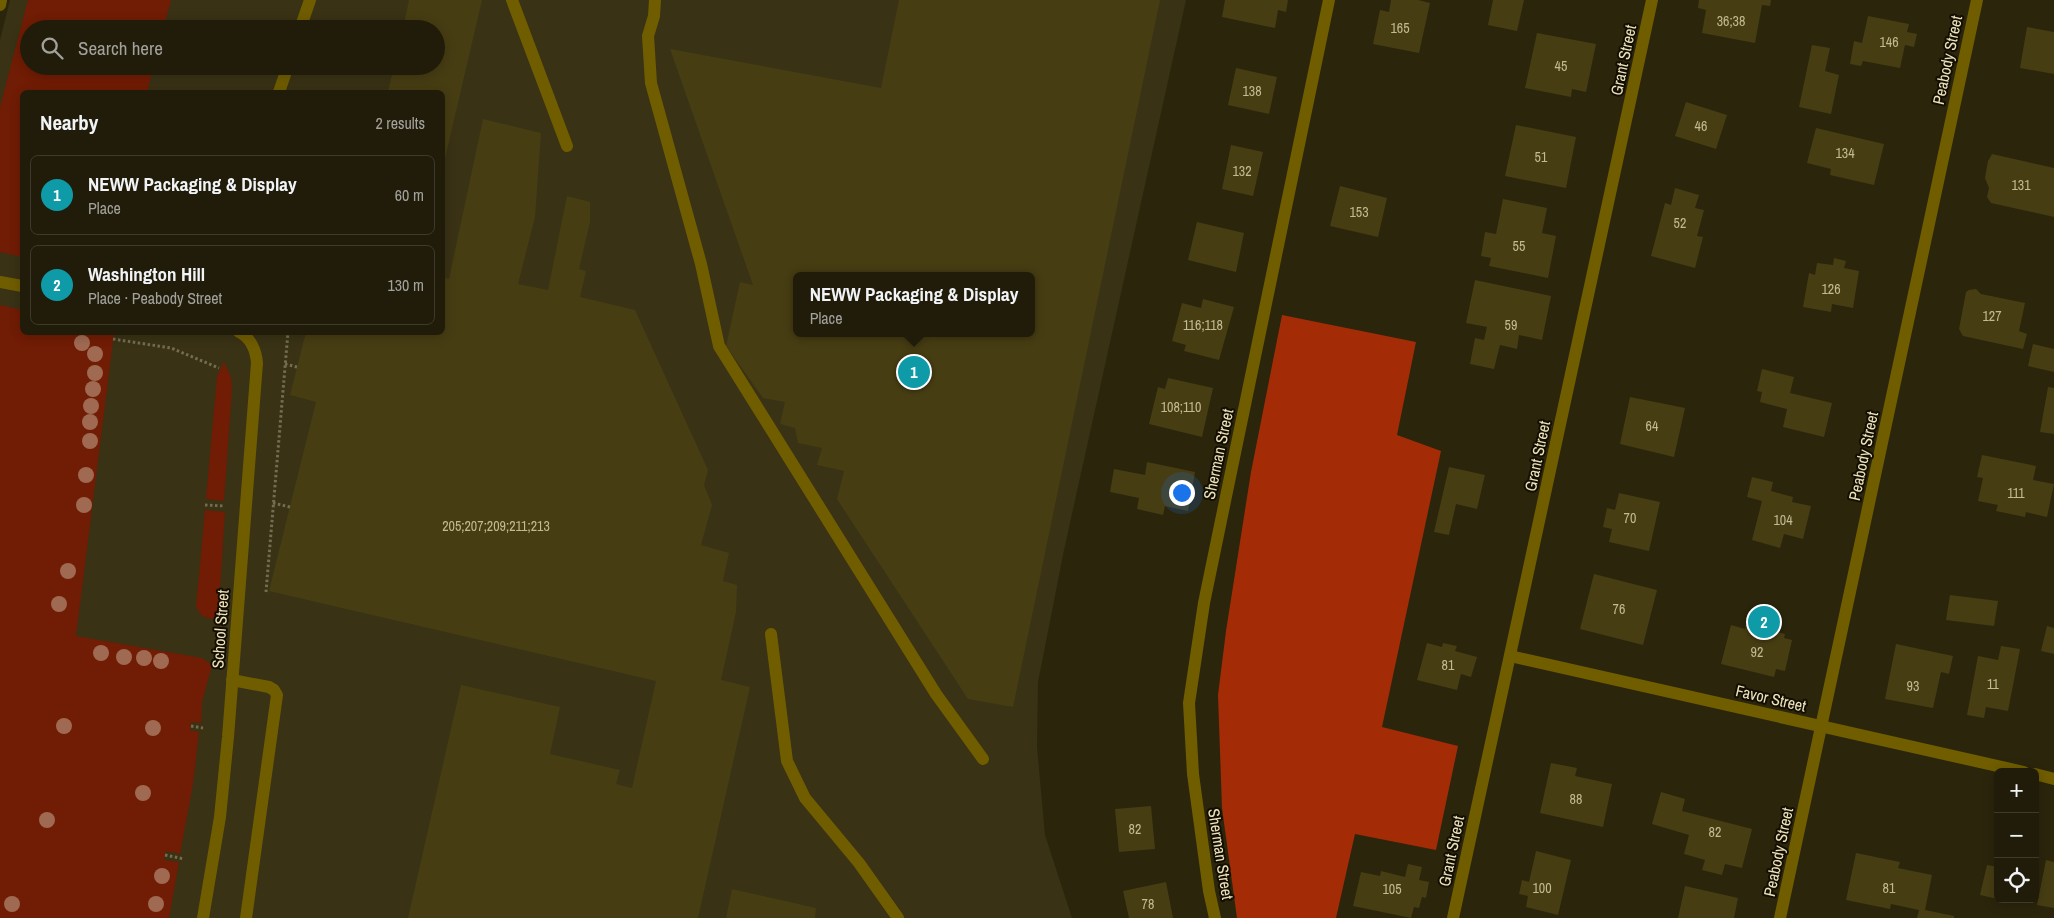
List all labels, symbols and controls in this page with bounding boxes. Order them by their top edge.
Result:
house number: 36;38 [1717,12,1745,30]
street label: Peabody Street [1927,13,1967,107]
house number: 165 [1390,19,1410,37]
search box [20,20,445,75]
street label: Grant Street [1605,22,1641,97]
house number: 146 [1879,33,1899,51]
icon: search [38,34,66,62]
text: Search here [78,35,163,61]
house number: 45 [1555,57,1567,75]
house number: 138 [1242,82,1262,100]
text: Nearby [40,108,98,137]
text: 2 results [375,112,425,134]
house number: 46 [1695,117,1707,135]
house number: 134 [1835,144,1855,162]
house number: 51 [1535,148,1548,166]
house number: 132 [1232,162,1252,180]
text: NEWW Packaging & Display [88,171,297,197]
house number: 131 [2011,176,2031,194]
text: 1 [53,184,61,206]
text: 60 m [395,184,424,206]
text: Place [88,197,121,219]
house number: 153 [1349,203,1369,221]
house number: 52 [1674,214,1686,232]
house number: 55 [1513,237,1525,255]
text: Washington Hill [88,261,205,287]
popup [793,272,1035,337]
text: 2 [53,274,61,296]
text: 130 m [388,274,424,296]
house number: 126 [1821,280,1841,298]
text: NEWW Packaging & Display [810,281,1018,307]
text: Place · Peabody Street [88,287,222,309]
text: Place [810,307,842,329]
house number: 127 [1982,307,2002,325]
house number: 116;118 [1183,316,1223,334]
house number: 59 [1505,316,1517,334]
pin: 1 [898,353,930,391]
house number: 108;110 [1161,398,1201,416]
street label: Sherman Street [1198,406,1238,501]
street label: Peabody Street [1843,409,1883,503]
house number: 64 [1646,417,1659,435]
street label: Grant Street [1519,418,1555,493]
your location [1169,480,1195,506]
house number: 111 [2007,484,2025,502]
house number: 70 [1624,509,1636,527]
house number: 104 [1773,511,1793,529]
house number: 205;207;209;211;213 [442,517,550,535]
street label: School Street [206,589,234,669]
house number: 76 [1613,600,1625,618]
pin: 2 [1748,603,1780,641]
house number: 92 [1751,643,1763,661]
house number: 81 [1442,656,1455,674]
house number: 11 [1987,675,2000,693]
house number: 93 [1907,677,1919,695]
street label: Favor Street [1734,679,1809,717]
map controls [1994,768,2039,903]
button: + [1994,768,2039,813]
house number: 88 [1570,790,1582,808]
street label: Peabody Street [1758,805,1798,899]
street label: Sherman Street [1203,807,1239,901]
street label: Grant Street [1433,813,1469,888]
button: − [1994,813,2039,858]
house number: 82 [1129,820,1141,838]
house number: 82 [1709,823,1721,841]
button: locate [1994,858,2039,903]
house number: 100 [1532,879,1552,897]
house number: 81 [1883,879,1896,897]
house number: 105 [1382,880,1402,898]
house number: 78 [1142,895,1154,913]

